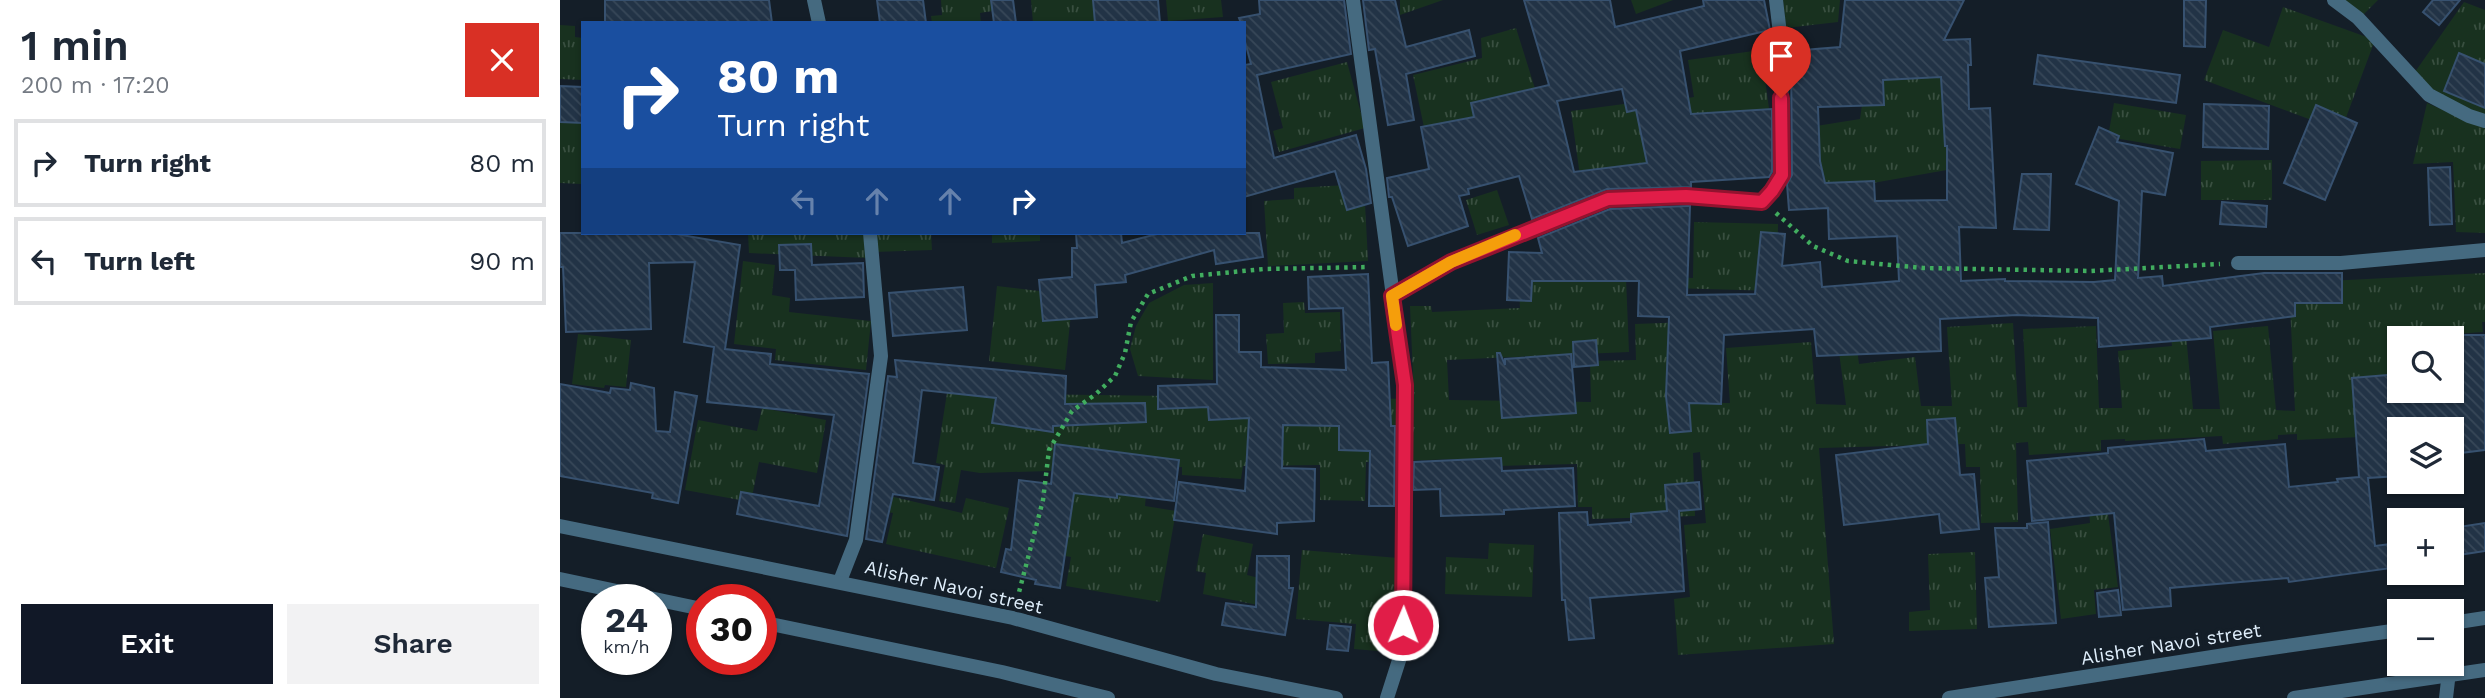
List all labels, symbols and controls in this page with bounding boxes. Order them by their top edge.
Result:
text: 1 min [21,21,129,70]
button: close [465,23,539,97]
pin [1751,26,1811,98]
icon: arrive [1762,37,1800,75]
text: 80 m [717,47,839,105]
icon: right [602,49,693,140]
text: 200 m · 17:20 [21,72,170,99]
text: Turn right [717,106,869,144]
icon: right [25,144,63,182]
text: Turn right [84,148,211,178]
text: 80 m [469,148,535,178]
icon: left [785,182,823,220]
icon: ahead [858,182,896,220]
icon: ahead [931,182,969,220]
icon: right [1004,182,1042,220]
icon: left [25,242,63,280]
text: Turn left [84,246,195,276]
text: 90 m [469,246,535,276]
map controls [2387,326,2464,676]
button: search [2387,326,2464,403]
button: layers [2387,417,2464,494]
button: + [2387,508,2464,585]
street label: Alisher Navoi street [863,555,1045,619]
speed limit sign: 30 [686,584,777,675]
position arrow [1366,588,1440,662]
text: 24 [605,599,648,641]
button: − [2387,599,2464,676]
button: Exit [21,604,273,684]
button: Share [287,604,539,684]
street label: Alisher Navoi street [2079,618,2263,670]
text: km/h [603,636,650,657]

